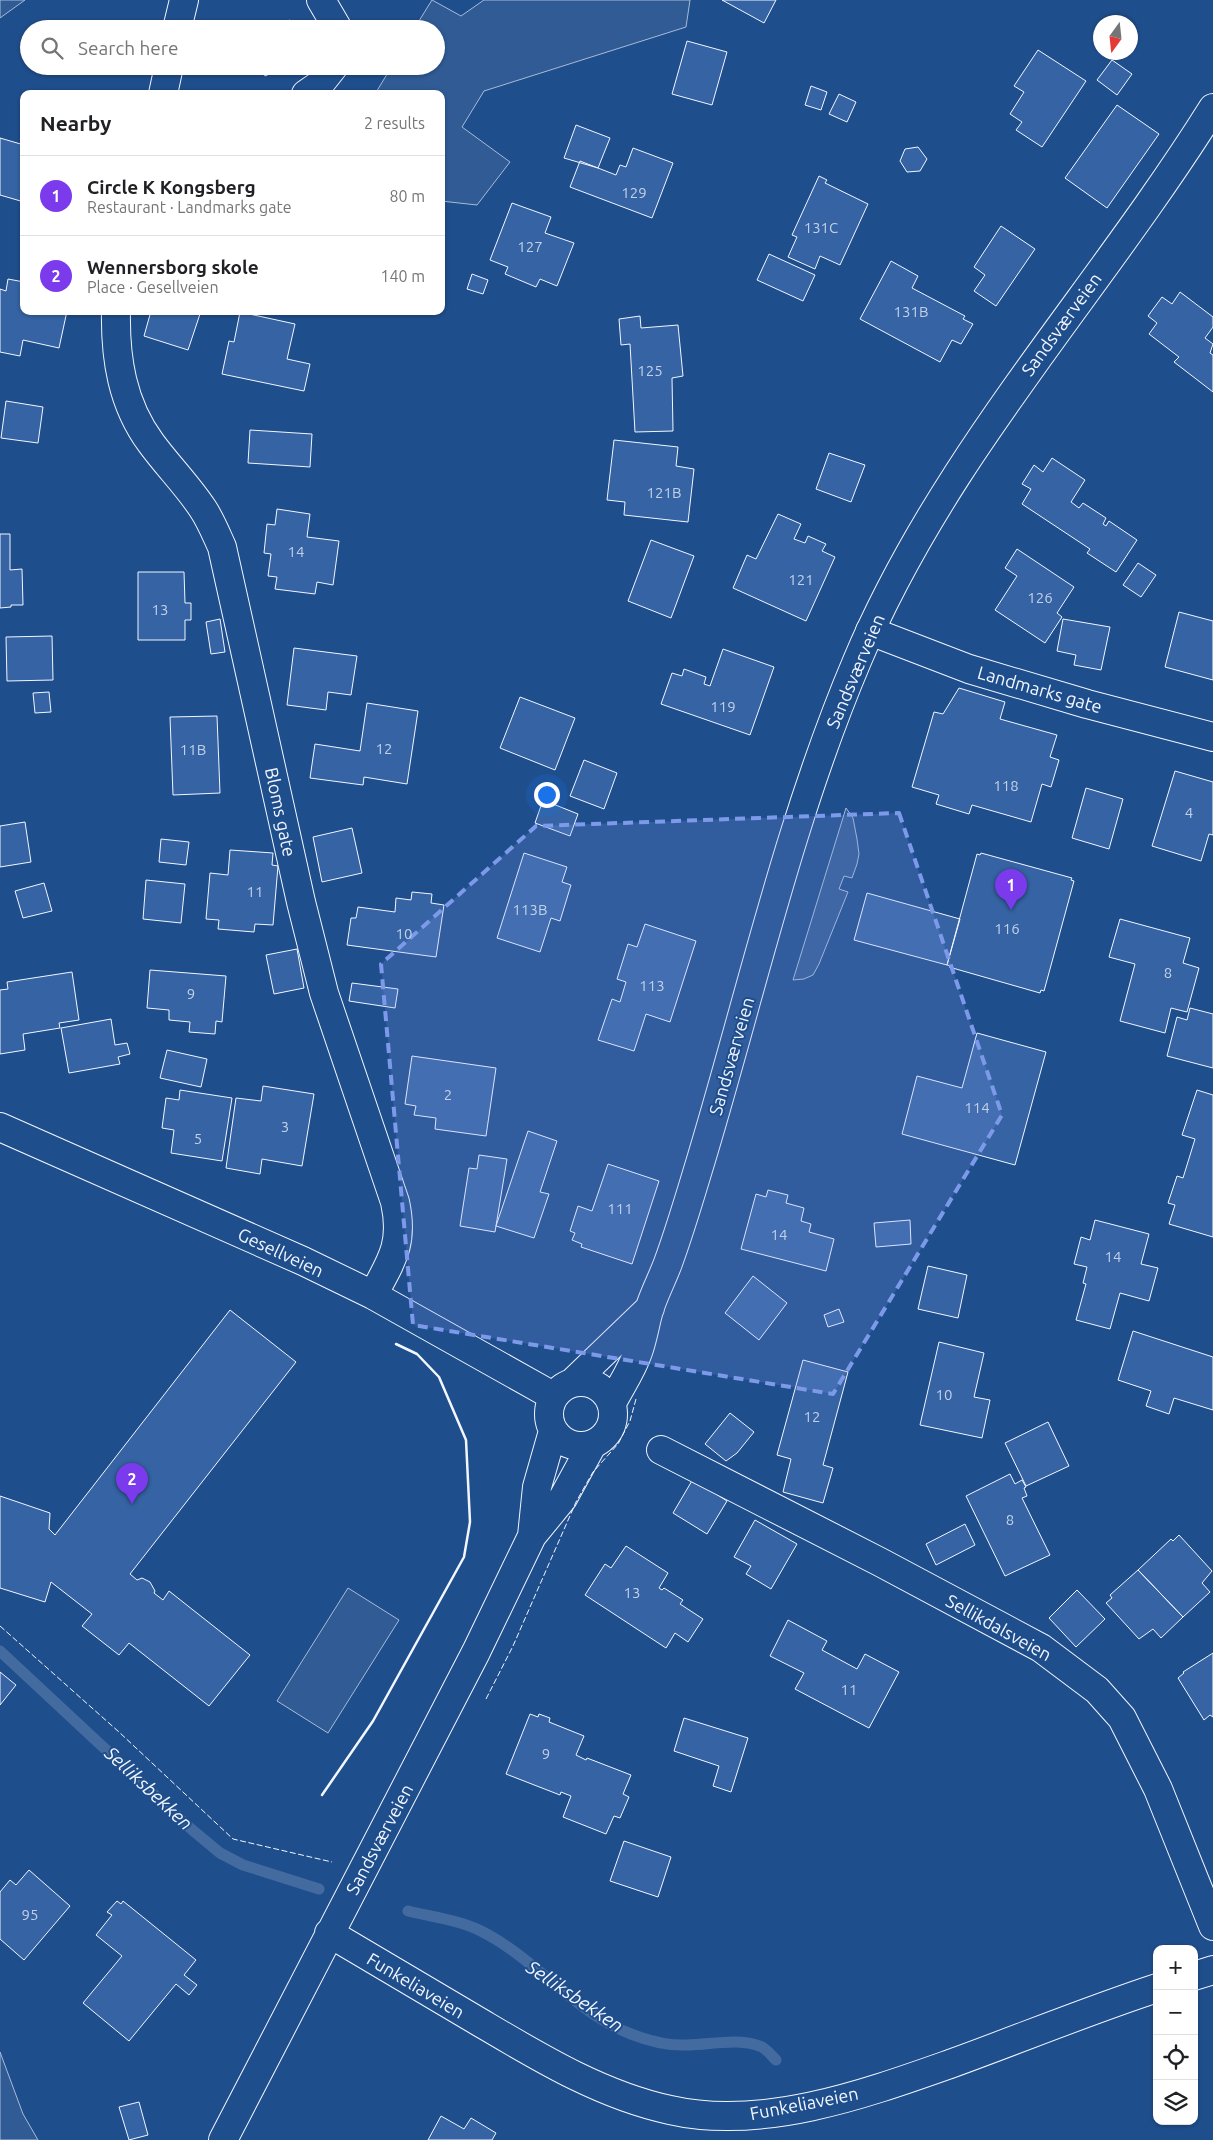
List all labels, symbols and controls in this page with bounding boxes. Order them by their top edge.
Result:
north arrow [1093,15,1138,60]
search box [20,20,445,75]
icon: search [38,34,66,62]
text: Search here [78,37,178,59]
text: Nearby [40,111,111,135]
text: 2 results [364,114,425,132]
text: Circle K Kongsberg [87,176,256,198]
house number: 129 [621,184,647,201]
text: 1 [51,187,61,205]
text: 80 m [389,187,425,205]
text: Restaurant · Landmarks gate [87,198,291,216]
house number: 131C [804,219,838,236]
house number: 127 [517,238,543,255]
text: Wennersborg skole [87,256,259,278]
text: 2 [51,267,61,285]
text: 140 m [380,267,425,285]
street label: Sandsværveien [1017,269,1105,379]
text: Place · Gesellveien [87,278,219,296]
house number: 131B [894,303,928,320]
house number: 125 [637,362,663,379]
house number: 121B [647,484,681,501]
house number: 14 [288,543,304,560]
house number: 121 [788,571,814,588]
house number: 126 [1027,589,1053,606]
house number: 13 [152,601,168,618]
street label: Sandsværveien [822,611,888,731]
street label: Landmarks gate [976,662,1104,716]
house number: 119 [710,698,736,715]
house number: 12 [376,740,392,757]
house number: 11B [180,741,206,758]
street label: Bloms gate [262,766,300,858]
house number: 118 [993,777,1019,794]
your location [534,782,560,808]
house number: 4 [1185,804,1193,821]
pin: 1 [995,869,1027,910]
house number: 11 [247,883,263,900]
house number: 113B [513,901,547,918]
house number: 116 [994,920,1020,937]
house number: 10 [396,925,412,942]
house number: 8 [1164,964,1172,981]
house number: 113 [639,977,665,994]
house number: 9 [187,985,195,1002]
street label: Sandsværveien [705,995,757,1117]
house number: 2 [444,1086,452,1103]
house number: 114 [964,1099,990,1116]
house number: 3 [281,1118,289,1135]
house number: 5 [194,1130,202,1147]
house number: 111 [607,1200,633,1217]
street label: Gesellveien [235,1223,327,1281]
house number: 14 [771,1226,787,1243]
house number: 14 [1105,1248,1121,1265]
house number: 10 [936,1386,952,1403]
house number: 12 [804,1408,820,1425]
pin: 2 [116,1463,148,1504]
house number: 8 [1006,1511,1014,1528]
house number: 13 [624,1584,640,1601]
street label: Sellikdalsveien [943,1590,1055,1664]
house number: 11 [841,1681,857,1698]
water label: Selliksbekken [100,1741,197,1834]
house number: 9 [542,1745,550,1762]
street label: Sandsværveien [342,1780,416,1898]
house number: 95 [22,1906,38,1923]
map controls [1153,1945,1198,2125]
button: + [1153,1945,1198,1990]
street label: Funkeliaveien [364,1948,468,2022]
water label: Selliksbekken [522,1955,628,2036]
button: − [1153,1990,1198,2035]
button: locate [1153,2035,1198,2080]
button: layers [1153,2080,1198,2125]
street label: Funkeliaveien [748,2083,860,2123]

